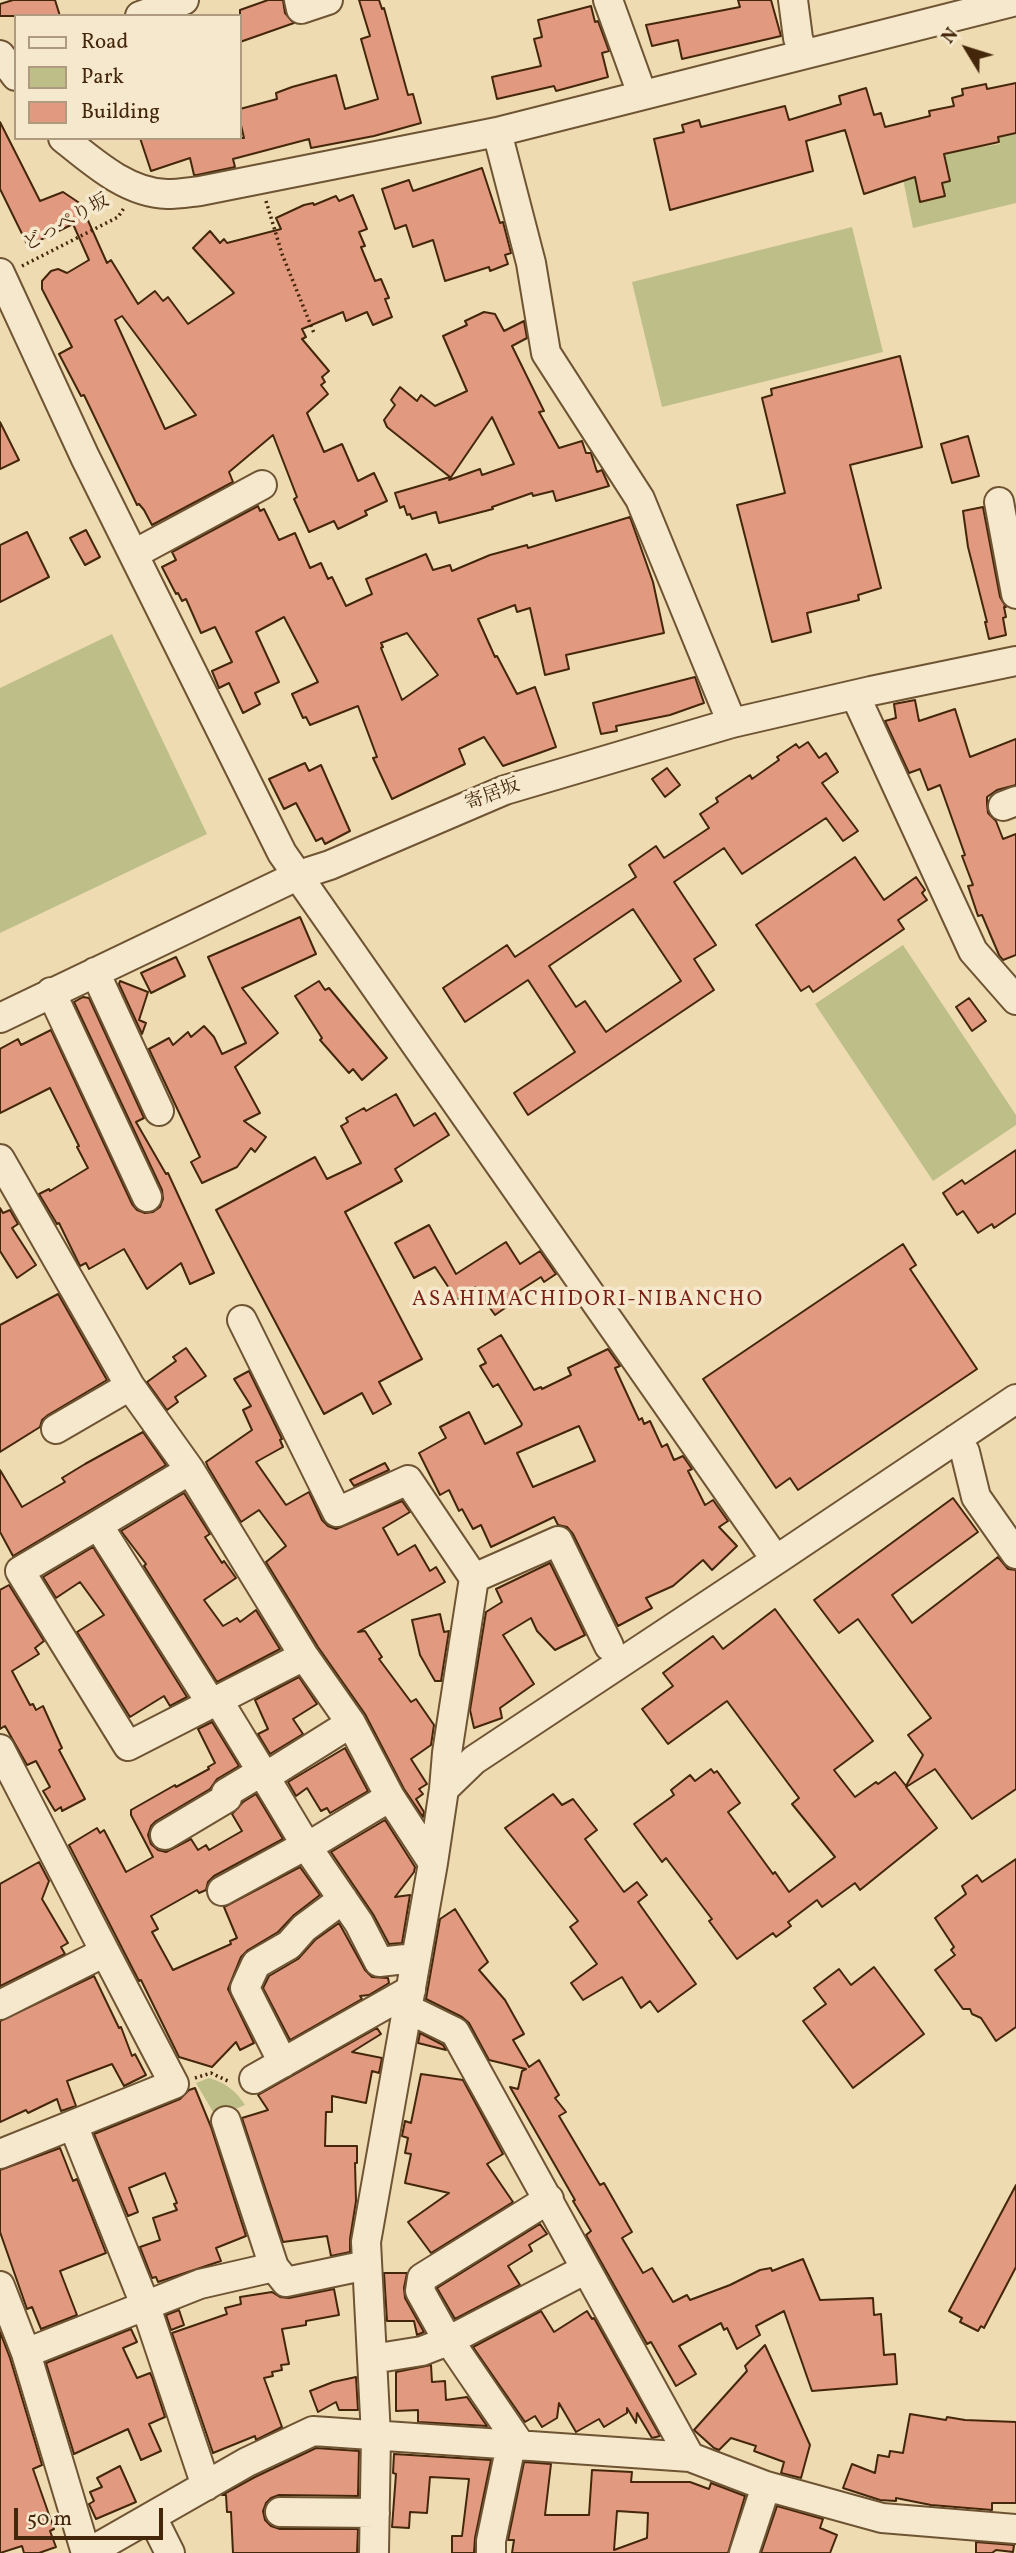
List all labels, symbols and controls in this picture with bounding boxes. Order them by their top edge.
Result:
legend [14,14,242,140]
north arrow [932,14,1002,84]
text: N [936,23,965,50]
text: Road [81,28,128,57]
text: Park [81,63,124,92]
text: Building [81,98,160,127]
street label: どっぺり坂 [20,190,114,258]
street label: 寄居坂 [462,775,524,817]
district label: ASAHIMACHIDORI-NIBANCHO [415,1288,761,1314]
scale bar [18,2494,166,2538]
text: 50 m [27,2505,72,2534]

